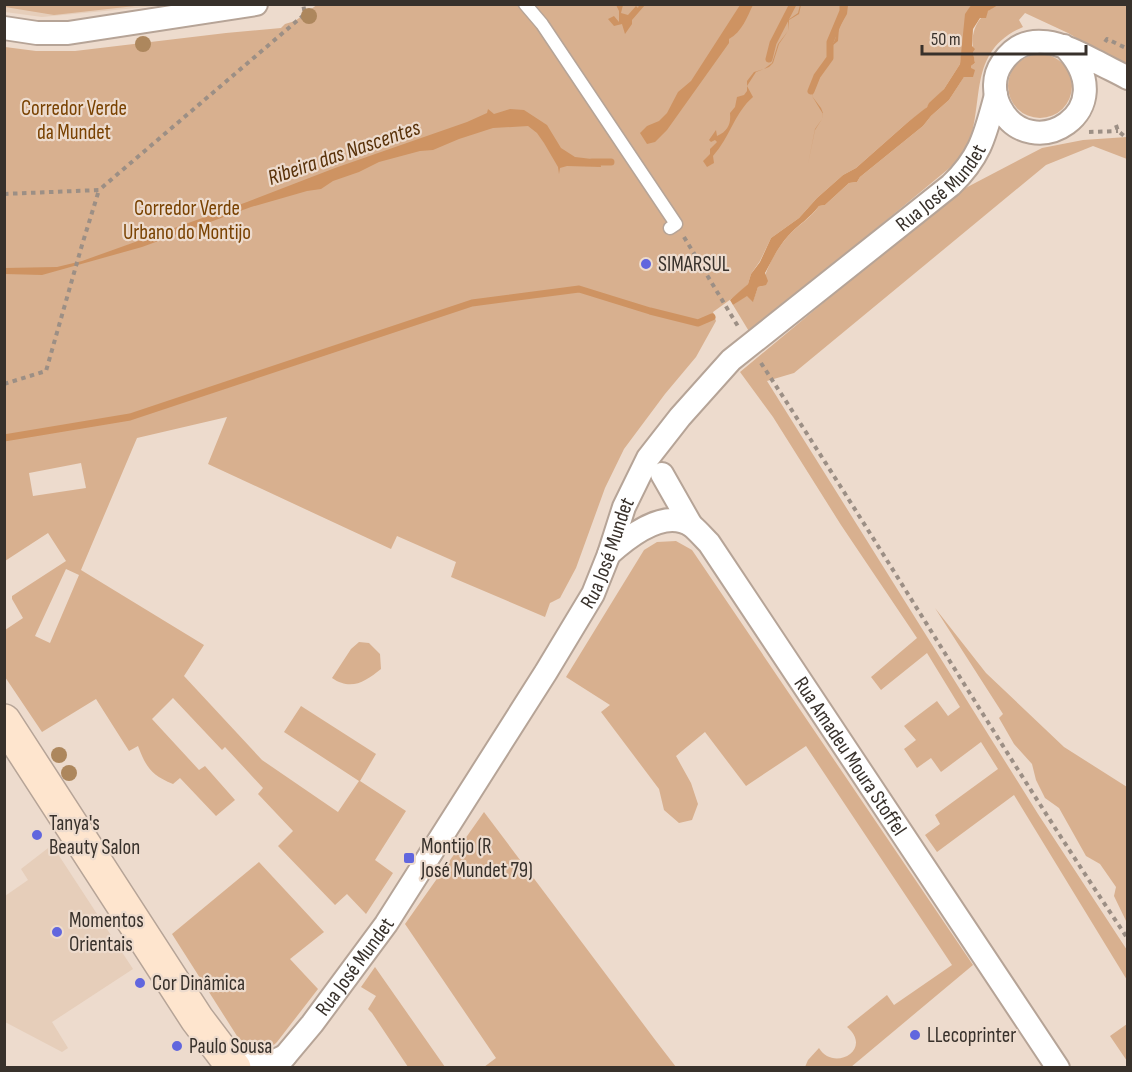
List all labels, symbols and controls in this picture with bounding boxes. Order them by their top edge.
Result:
scale bar [922,18,1086,56]
text: 50 m [931,29,961,50]
park label: Corredor Verde da Mundet [21,96,127,145]
water label: Ribeira das Nascentes [264,114,424,192]
street label: Rua José Mundet [891,140,991,237]
park label: Corredor Verde Urbano do Montijo [123,196,251,245]
place label: SIMARSUL [658,252,730,277]
marker: SIMARSUL [639,257,653,271]
street label: Rua José Mundet [575,493,639,613]
street label: Rua Amadeu Moura Stoffel [789,672,912,840]
place label: Tanya's Beauty Salon [49,811,140,860]
marker: Tanya's Beauty Salon [30,828,44,842]
place label: Montijo (R José Mundet 79) [420,834,533,883]
marker: Montijo (R José Mundet 79) [402,851,416,865]
place label: Momentos Orientais [69,908,144,957]
street label: Rua José Mundet [310,913,399,1021]
marker: Momentos Orientais [50,925,64,939]
place label: Cor Dinâmica [152,971,245,996]
marker: Cor Dinâmica [133,976,147,990]
place label: LLecoprinter [927,1023,1016,1048]
marker: LLecoprinter [908,1028,922,1042]
place label: Paulo Sousa [189,1034,272,1059]
marker: Paulo Sousa [170,1039,184,1053]

